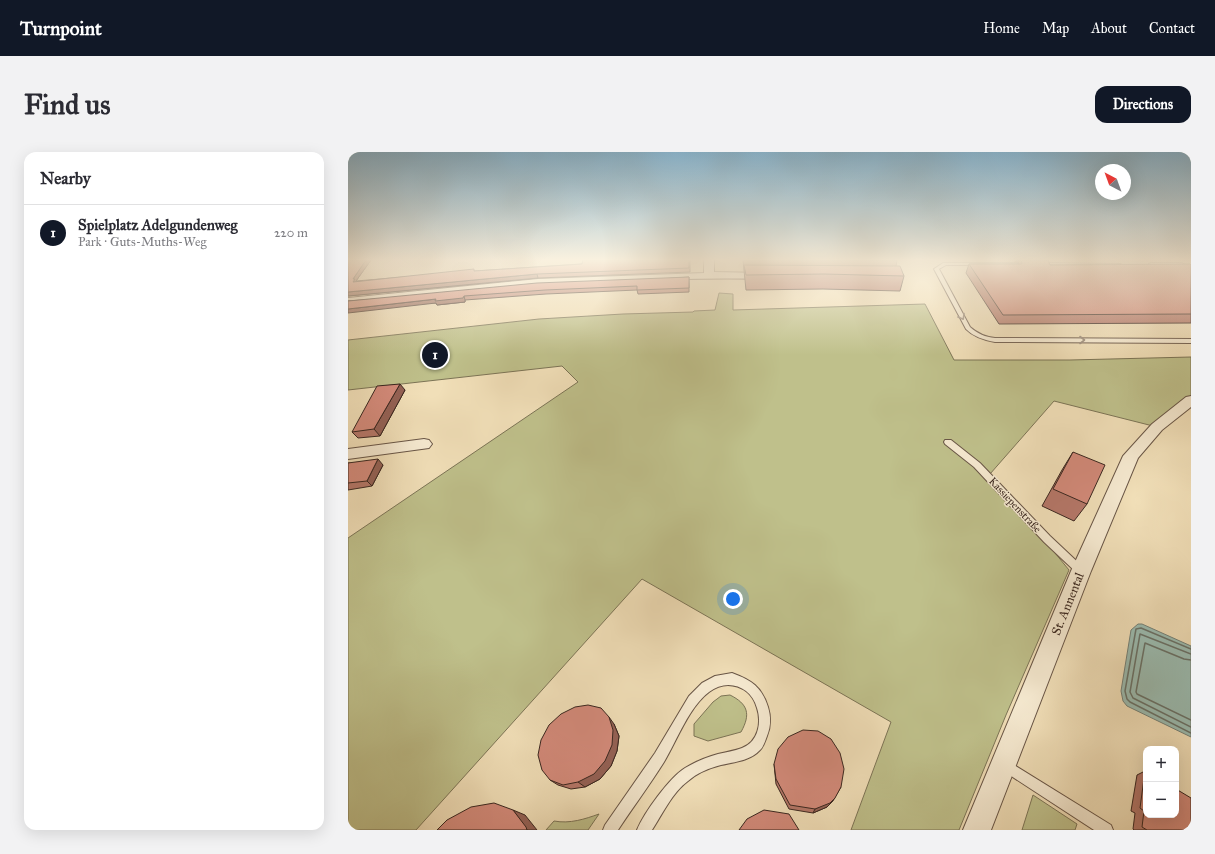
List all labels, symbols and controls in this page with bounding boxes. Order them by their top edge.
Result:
text: Turnpoint [20,17,102,40]
text: Home [983,20,1020,37]
text: Map [1042,20,1069,37]
text: About [1091,20,1127,37]
text: Contact [1149,20,1195,37]
button: Directions [1095,86,1191,123]
text: Find us [24,87,110,122]
north arrow [1095,164,1131,200]
text: Nearby [40,168,91,189]
text: Spielplatz Adelgundenweg [78,216,238,234]
text: 1 [50,225,56,241]
text: 220 m [274,225,308,241]
text: Park · Guts-Muths-Weg [78,234,206,250]
one-way arrow [957,313,964,320]
one-way arrow [1079,336,1085,344]
pin: 1 [422,340,448,370]
street label: Kassiepenstraße [986,475,1044,536]
street label: St. Annental [1048,570,1088,638]
your location [723,589,743,609]
map controls [1143,746,1179,818]
button: + [1143,746,1179,782]
button: − [1143,782,1179,818]

